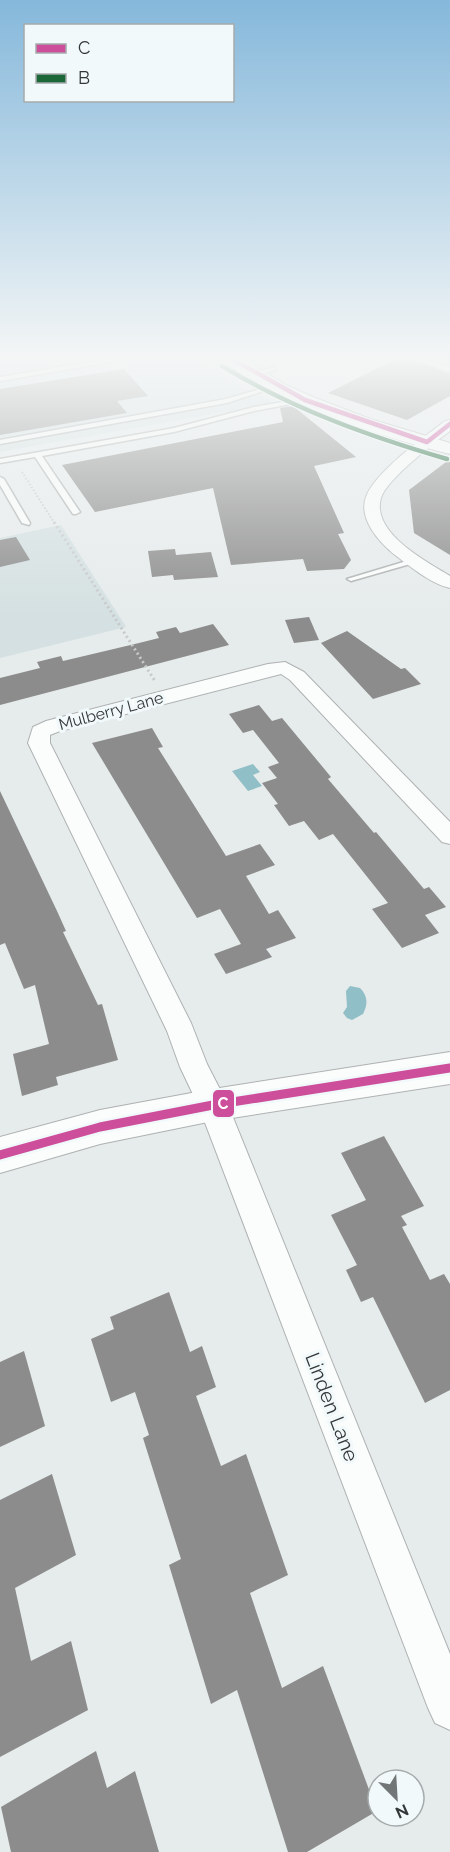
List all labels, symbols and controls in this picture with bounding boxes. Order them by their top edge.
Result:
legend [24,24,234,102]
text: C [78,37,90,58]
text: B [78,67,90,88]
street label: Mulberry Lane [57,688,165,734]
line badge: C [212,1089,235,1118]
text: C [218,1094,229,1113]
street label: Linden Lane [300,1349,364,1465]
north arrow [366,1768,426,1828]
text: N [392,1800,411,1822]

